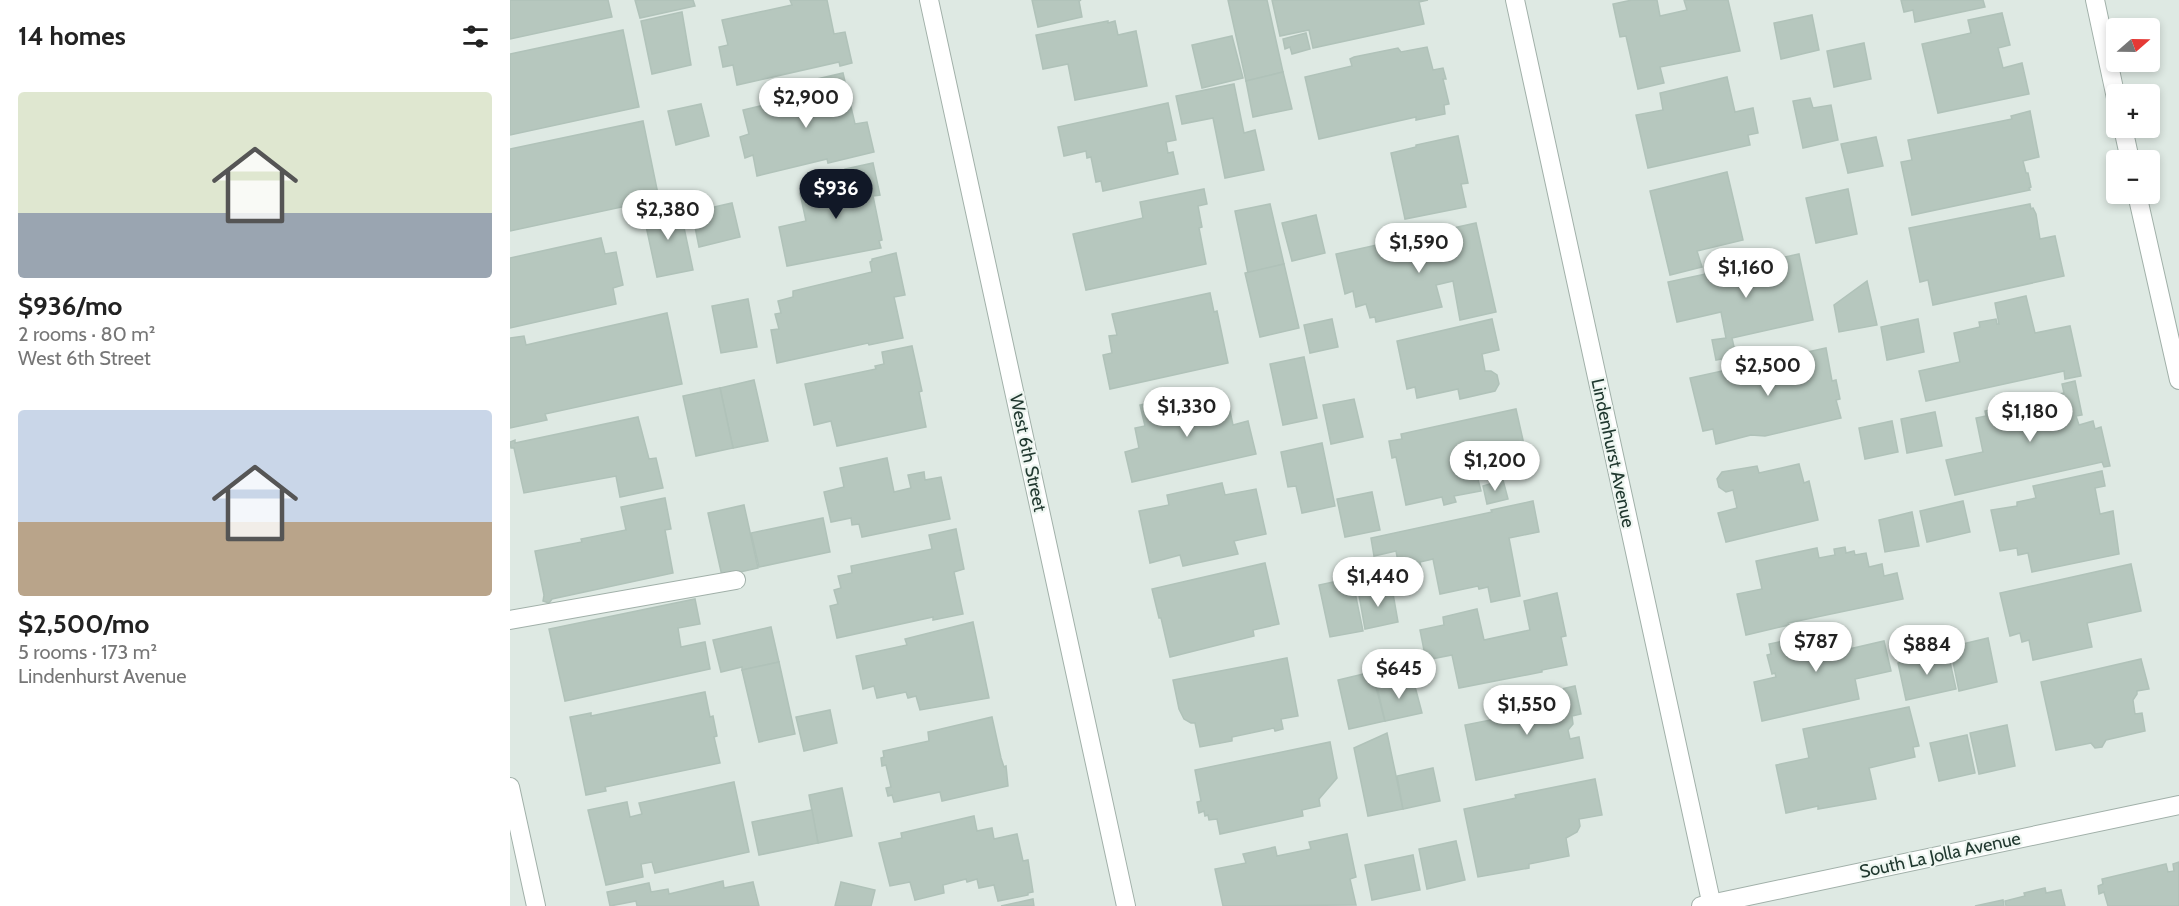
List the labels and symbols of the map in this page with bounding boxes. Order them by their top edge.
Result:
north arrow [2106,18,2160,72]
pin: $2,900 [757,78,855,129]
pin: $936 [800,169,872,220]
pin: $2,380 [619,190,717,241]
pin: $1,590 [1370,223,1468,274]
pin: $1,160 [1697,248,1795,299]
pin: $2,500 [1719,346,1817,397]
street label: Lindenhurst Avenue [1586,377,1640,529]
pin: $1,330 [1138,387,1236,438]
street label: West 6th Street [1005,392,1051,514]
pin: $1,180 [1981,392,2079,443]
pin: $1,200 [1446,441,1544,492]
pin: $1,440 [1329,557,1427,608]
pin: $787 [1780,622,1852,673]
pin: $884 [1891,625,1963,676]
pin: $645 [1363,649,1435,700]
pin: $1,550 [1478,685,1576,736]
street label: South La Jolla Avenue [1858,827,2022,883]

